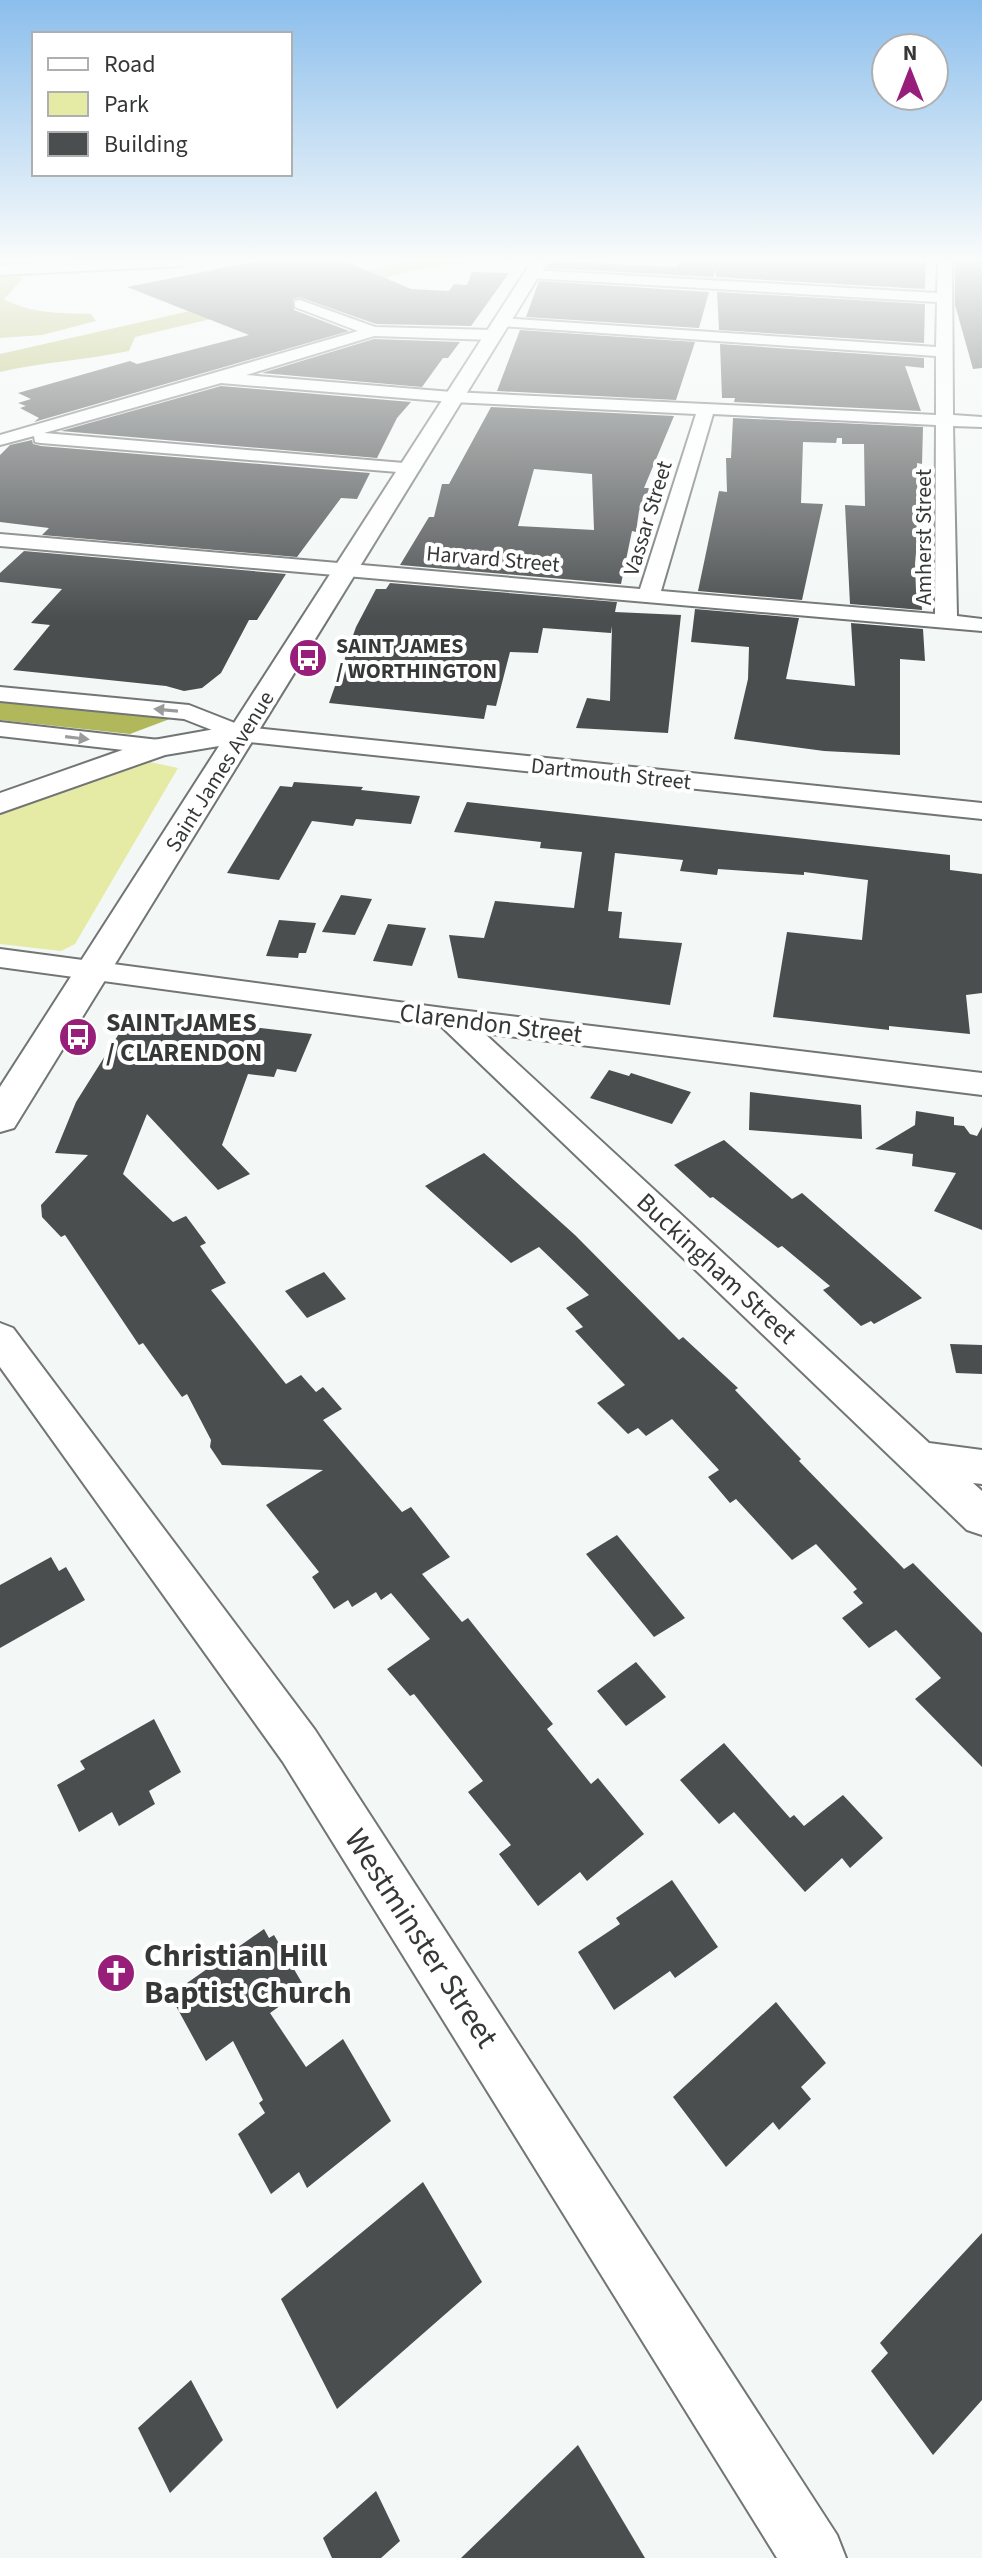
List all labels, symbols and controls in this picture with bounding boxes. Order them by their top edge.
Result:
legend [32,32,292,176]
north arrow [870,32,950,112]
text: N [903,37,917,69]
text: Road [104,47,156,82]
text: Park [104,87,149,122]
text: Building [104,127,188,162]
street label: Vassar Street [615,456,681,580]
street label: Amherst Street [908,468,940,605]
street label: Harvard Street [425,537,561,581]
place label: SAINT JAMES / WORTHINGTON [336,630,497,687]
bus stop icon: SAINT JAMES / WORTHINGTON [287,637,329,679]
street label: Saint James Avenue [157,685,282,858]
one-way arrow [153,704,178,717]
one-way arrow [65,732,90,745]
street label: Dartmouth Street [529,750,693,798]
street label: Clarendon Street [398,994,584,1053]
place label: SAINT JAMES / CLARENDON [106,1004,262,1071]
bus stop icon: SAINT JAMES / CLARENDON [57,1016,99,1058]
street label: Buckingham Street [628,1184,805,1353]
street label: Westminster Street [333,1820,509,2057]
place label: Christian Hill Baptist Church [144,1933,352,2016]
church icon: Christian Hill Baptist Church [95,1952,137,1994]

